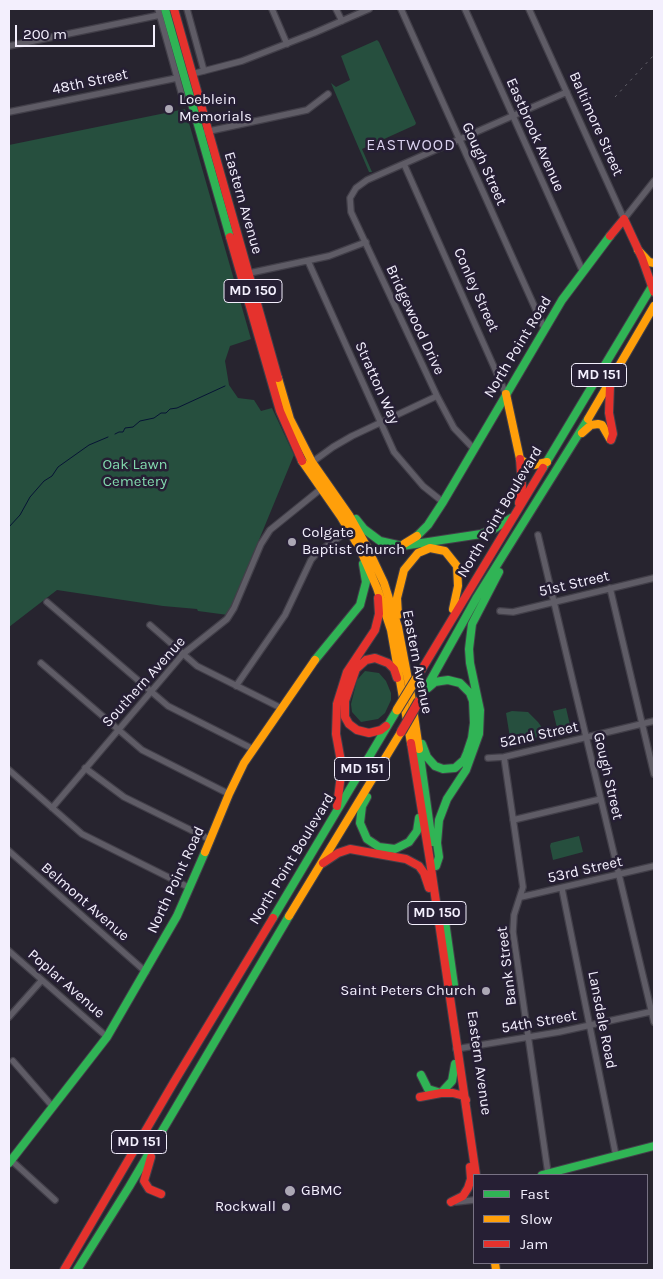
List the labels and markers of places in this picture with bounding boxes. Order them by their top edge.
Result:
place label: Loeblein Memorials [179,91,252,126]
marker: Loeblein Memorials [163,103,175,115]
place label: Colgate Baptist Church [302,524,405,559]
marker: Colgate Baptist Church [286,536,298,548]
place label: Saint Peters Church [340,982,476,1000]
marker: Saint Peters Church [480,985,492,997]
place label: GBMC [301,1182,342,1200]
marker: GBMC [283,1184,297,1198]
place label: Rockwall [215,1198,276,1216]
marker: Rockwall [280,1201,292,1213]

